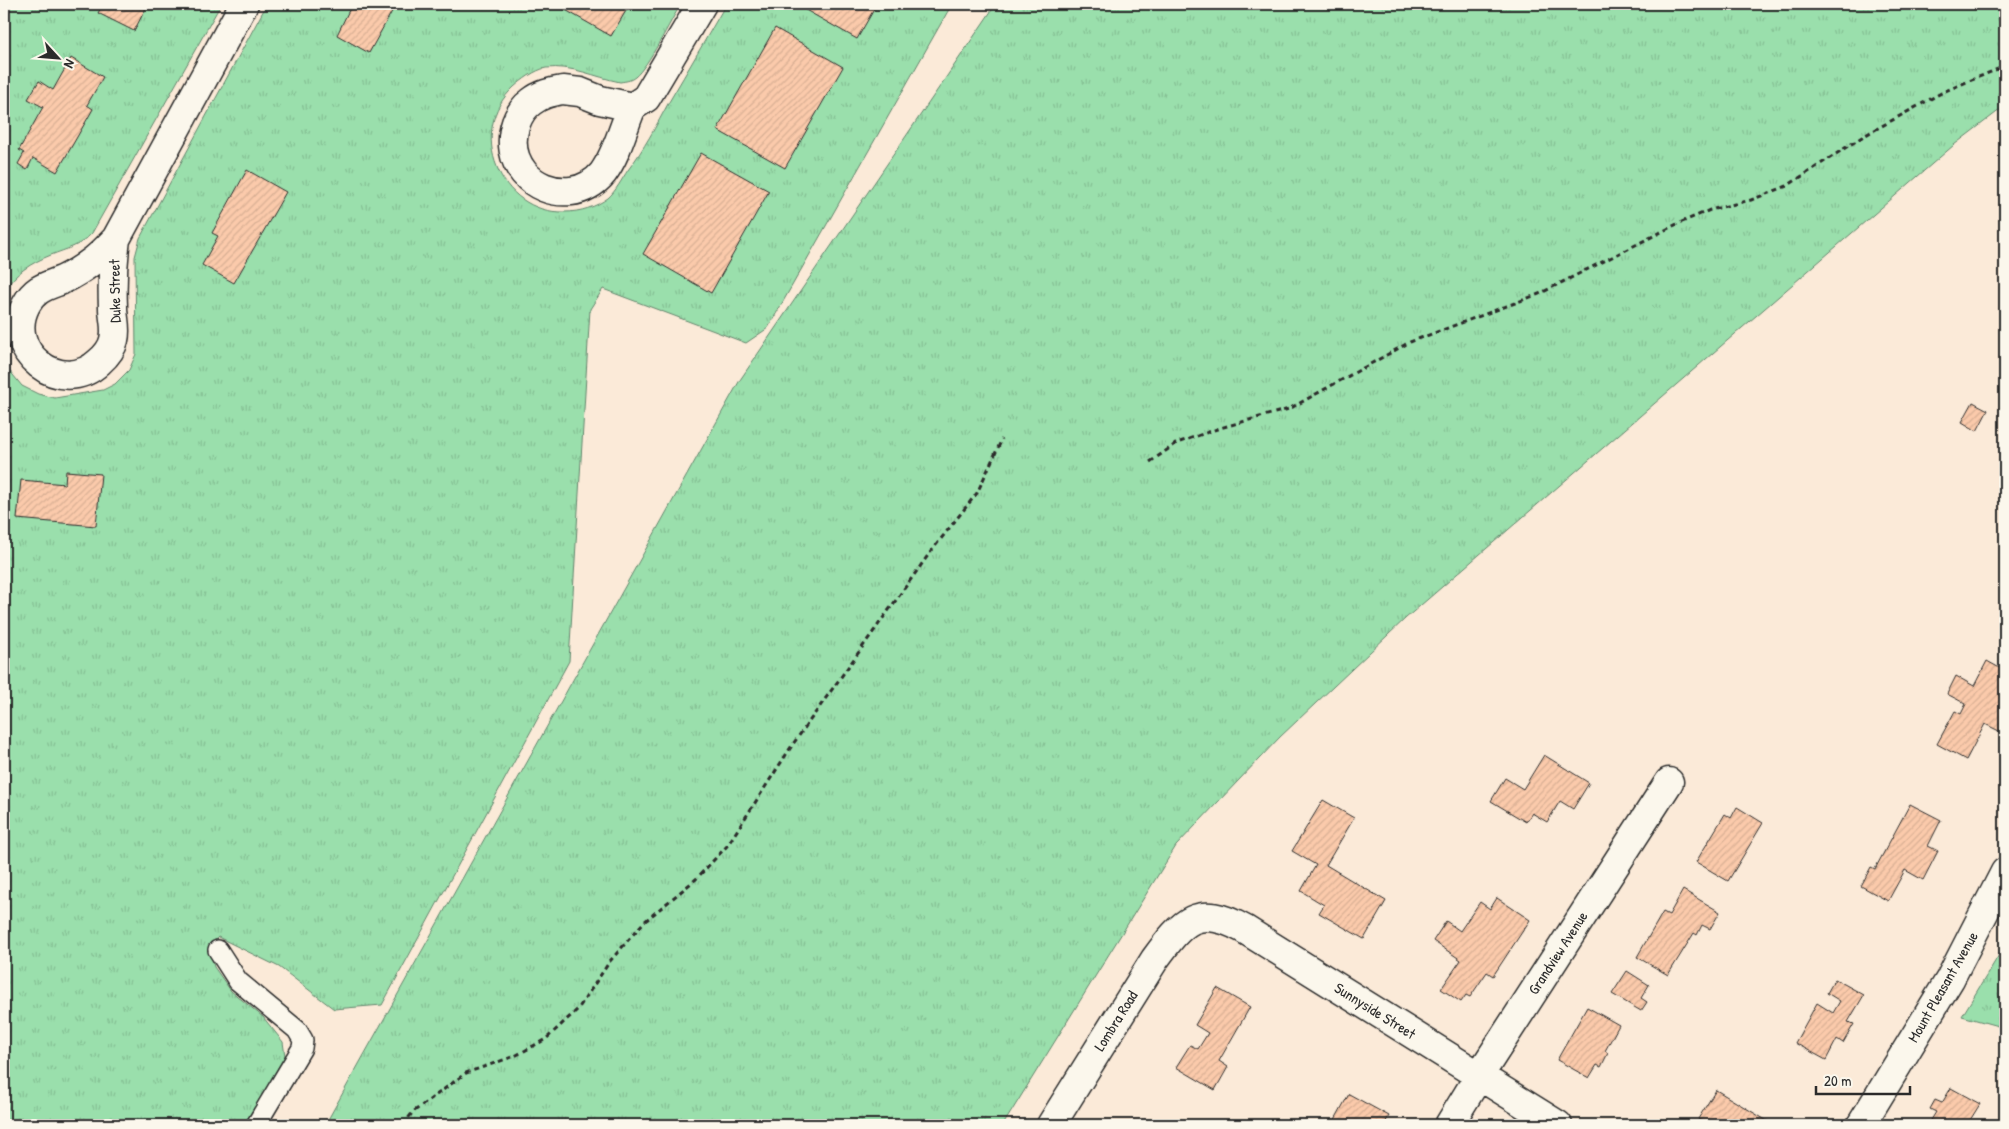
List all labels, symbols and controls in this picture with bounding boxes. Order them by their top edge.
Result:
north arrow [32,32,82,82]
text: N [60,56,80,72]
street label: Duke Street [103,258,126,323]
street label: Grandview Avenue [1523,907,1592,998]
street label: Mount Pleasant Avenue [1902,928,1983,1046]
street label: Sunnyside Street [1331,977,1421,1044]
street label: Lombra Road [1089,986,1142,1055]
scale bar [1816,1064,1910,1096]
text: 20 m [1824,1070,1851,1091]

